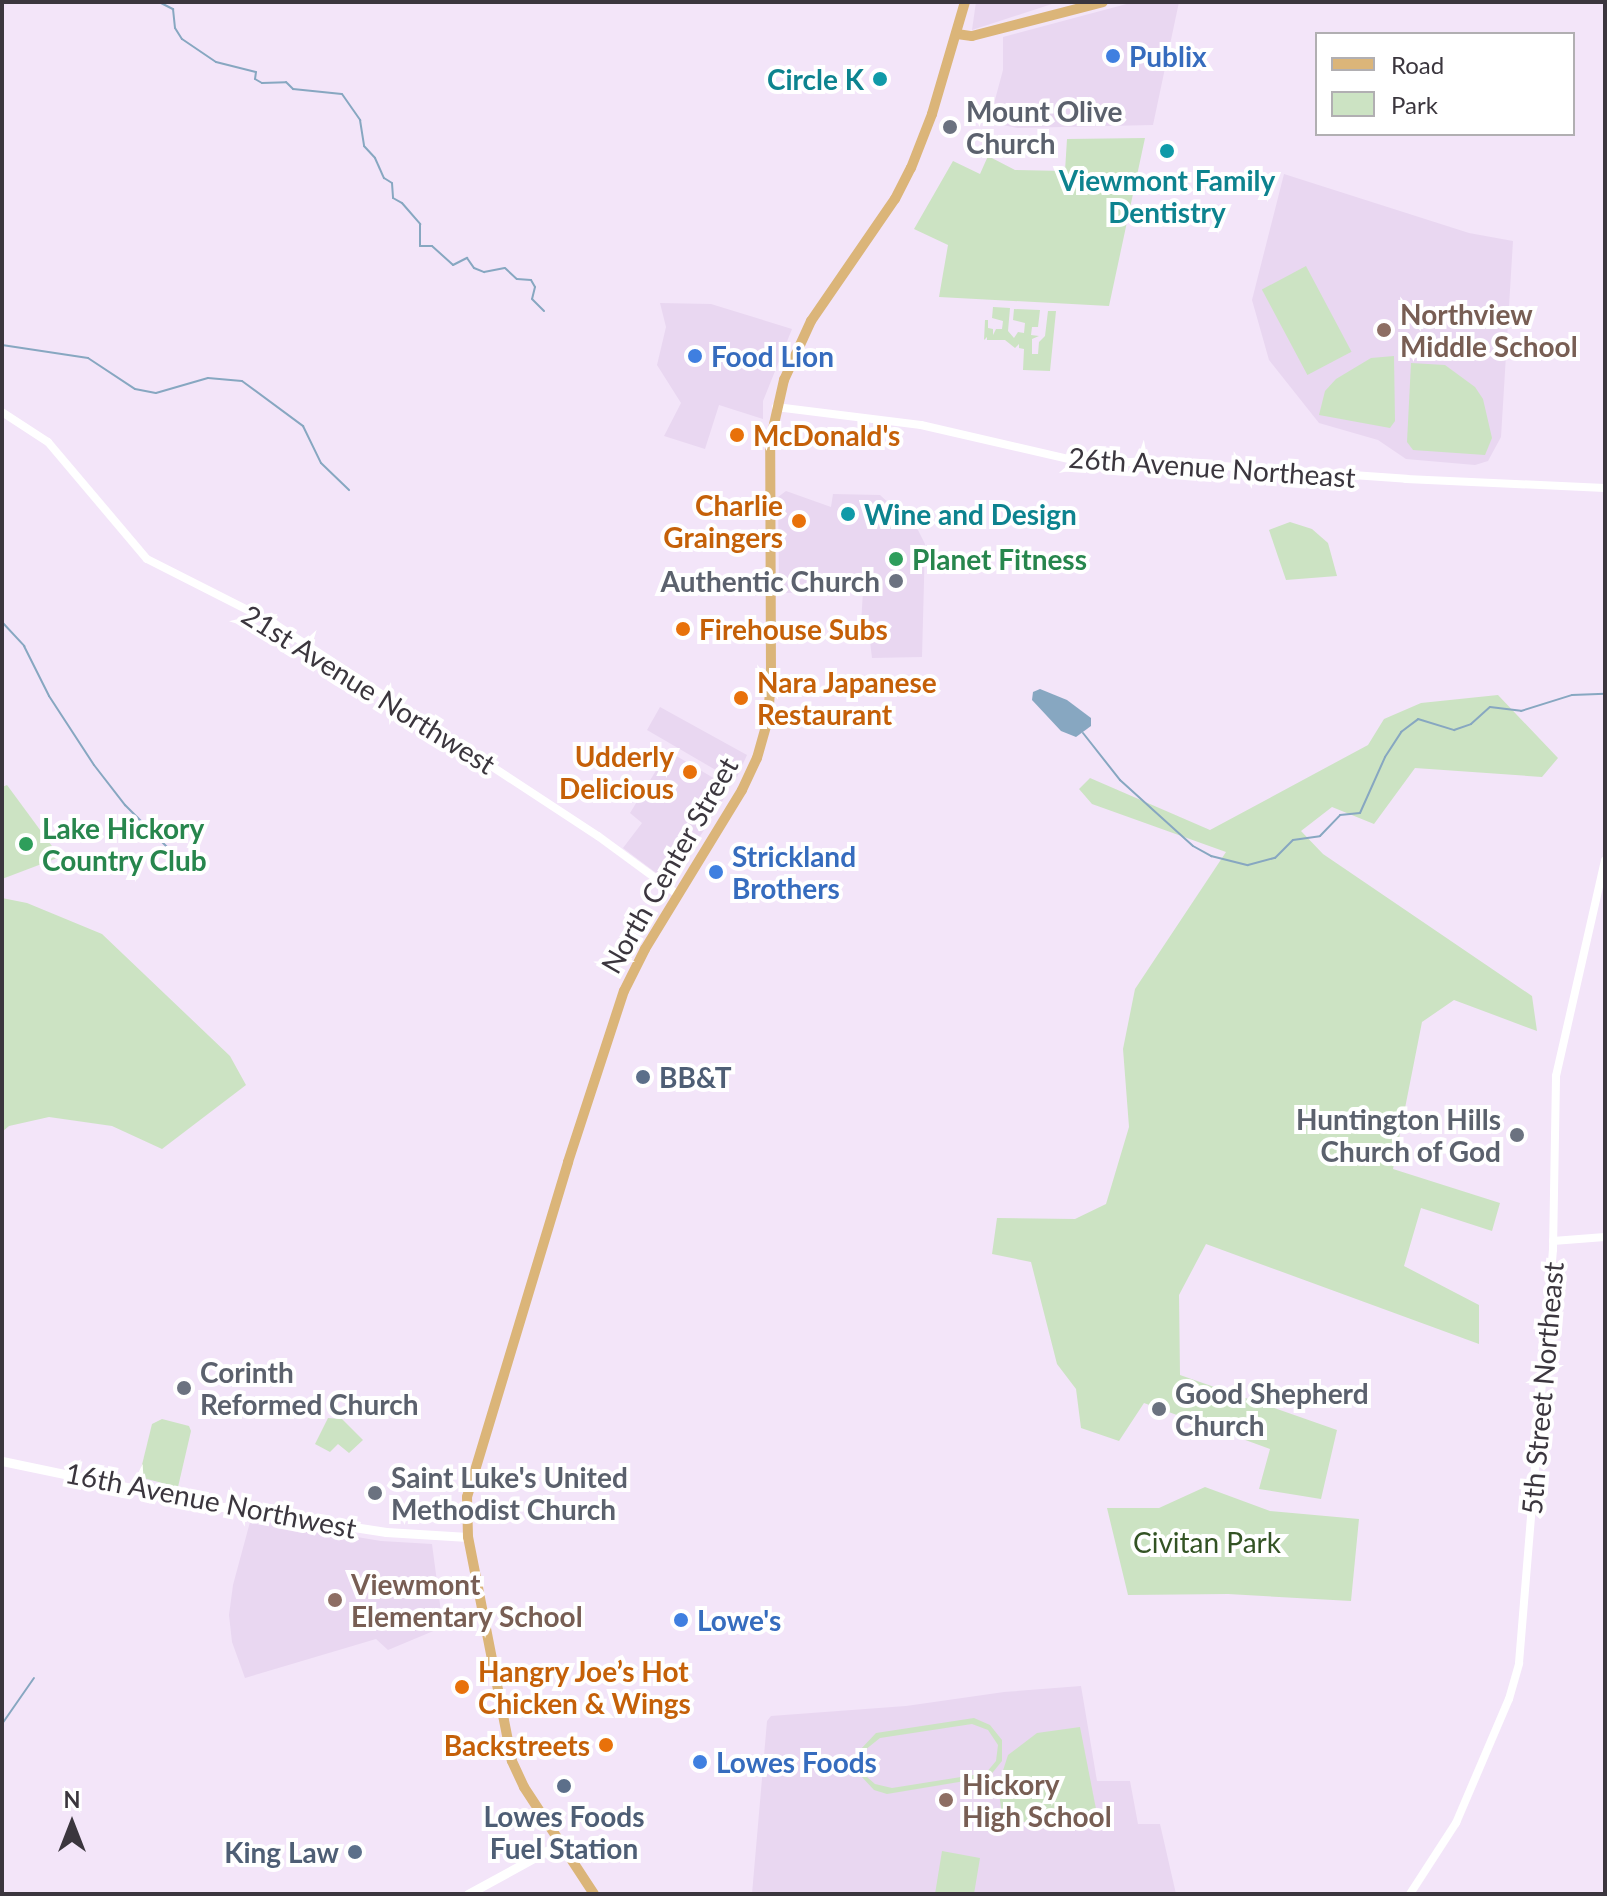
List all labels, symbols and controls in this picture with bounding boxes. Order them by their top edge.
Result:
legend [1315,32,1575,136]
place label: Publix [1129,39,1207,73]
marker: Publix [1104,47,1122,65]
text: Road [1391,50,1444,79]
place label: Circle K [767,62,864,96]
marker: Circle K [871,70,889,88]
text: Park [1391,90,1438,119]
place label: Mount Olive Church [966,94,1122,160]
marker: Mount Olive Church [941,118,959,136]
marker: Viewmont Family Dentistry [1158,142,1176,160]
place label: Viewmont Family Dentistry [1059,163,1275,229]
place label: Northview Middle School [1400,297,1578,363]
marker: Northview Middle School [1375,321,1393,339]
place label: Food Lion [711,339,834,373]
marker: Food Lion [686,347,704,365]
place label: McDonald's [753,418,900,452]
marker: McDonald's [728,426,746,444]
street label: 26th Avenue Northeast [1067,440,1357,494]
place label: Charlie Graingers [663,488,783,554]
place label: Wine and Design [864,497,1077,531]
marker: Wine and Design [839,505,857,523]
marker: Charlie Graingers [790,512,808,530]
place label: Planet Fitness [912,542,1087,576]
marker: Planet Fitness [887,550,905,568]
place label: Authentic Church [661,564,880,598]
marker: Authentic Church [887,572,905,590]
street label: 21st Avenue Northwest [236,597,502,781]
place label: Firehouse Subs [699,612,888,646]
marker: Firehouse Subs [674,620,692,638]
place label: Nara Japanese Restaurant [757,665,938,731]
marker: Nara Japanese Restaurant [732,689,750,707]
place label: Udderly Delicious [559,739,674,805]
street label: North Center Street [593,751,745,979]
marker: Udderly Delicious [681,763,699,781]
place label: Lake Hickory Country Club [42,811,207,877]
marker: Lake Hickory Country Club [17,835,35,853]
place label: Strickland Brothers [732,839,856,905]
marker: Strickland Brothers [707,863,725,881]
place label: BB&T [659,1060,732,1094]
marker: BB&T [634,1068,652,1086]
place label: Huntington Hills Church of God [1296,1102,1501,1168]
marker: Huntington Hills Church of God [1508,1126,1526,1144]
street label: 5th Street Northeast [1514,1260,1570,1516]
place label: Corinth Reformed Church [200,1355,419,1421]
place label: Good Shepherd Church [1175,1376,1369,1442]
marker: Corinth Reformed Church [175,1379,193,1397]
marker: Good Shepherd Church [1150,1400,1168,1418]
street label: 16th Avenue Northwest [62,1455,360,1545]
place label: Saint Luke's United Methodist Church [391,1460,628,1526]
marker: Saint Luke's United Methodist Church [366,1484,384,1502]
park label: Civitan Park [1133,1525,1281,1559]
place label: Viewmont Elementary School [351,1567,583,1633]
marker: Viewmont Elementary School [326,1591,344,1609]
place label: Lowe's [697,1603,781,1637]
marker: Lowe's [672,1611,690,1629]
place label: Hangry Joe’s Hot Chicken & Wings [478,1654,691,1720]
marker: Hangry Joe’s Hot Chicken & Wings [453,1678,471,1696]
place label: Backstreets [444,1728,590,1762]
marker: Backstreets [597,1736,615,1754]
place label: Lowes Foods [716,1745,877,1779]
marker: Lowes Foods [691,1753,709,1771]
place label: Hickory High School [962,1767,1112,1833]
marker: Lowes Foods Fuel Station [555,1777,573,1795]
north arrow [32,1784,112,1864]
text: N [64,1786,80,1813]
marker: Hickory High School [937,1791,955,1809]
place label: Lowes Foods Fuel Station [484,1799,644,1865]
place label: King Law [224,1835,339,1869]
marker: King Law [346,1843,364,1861]

